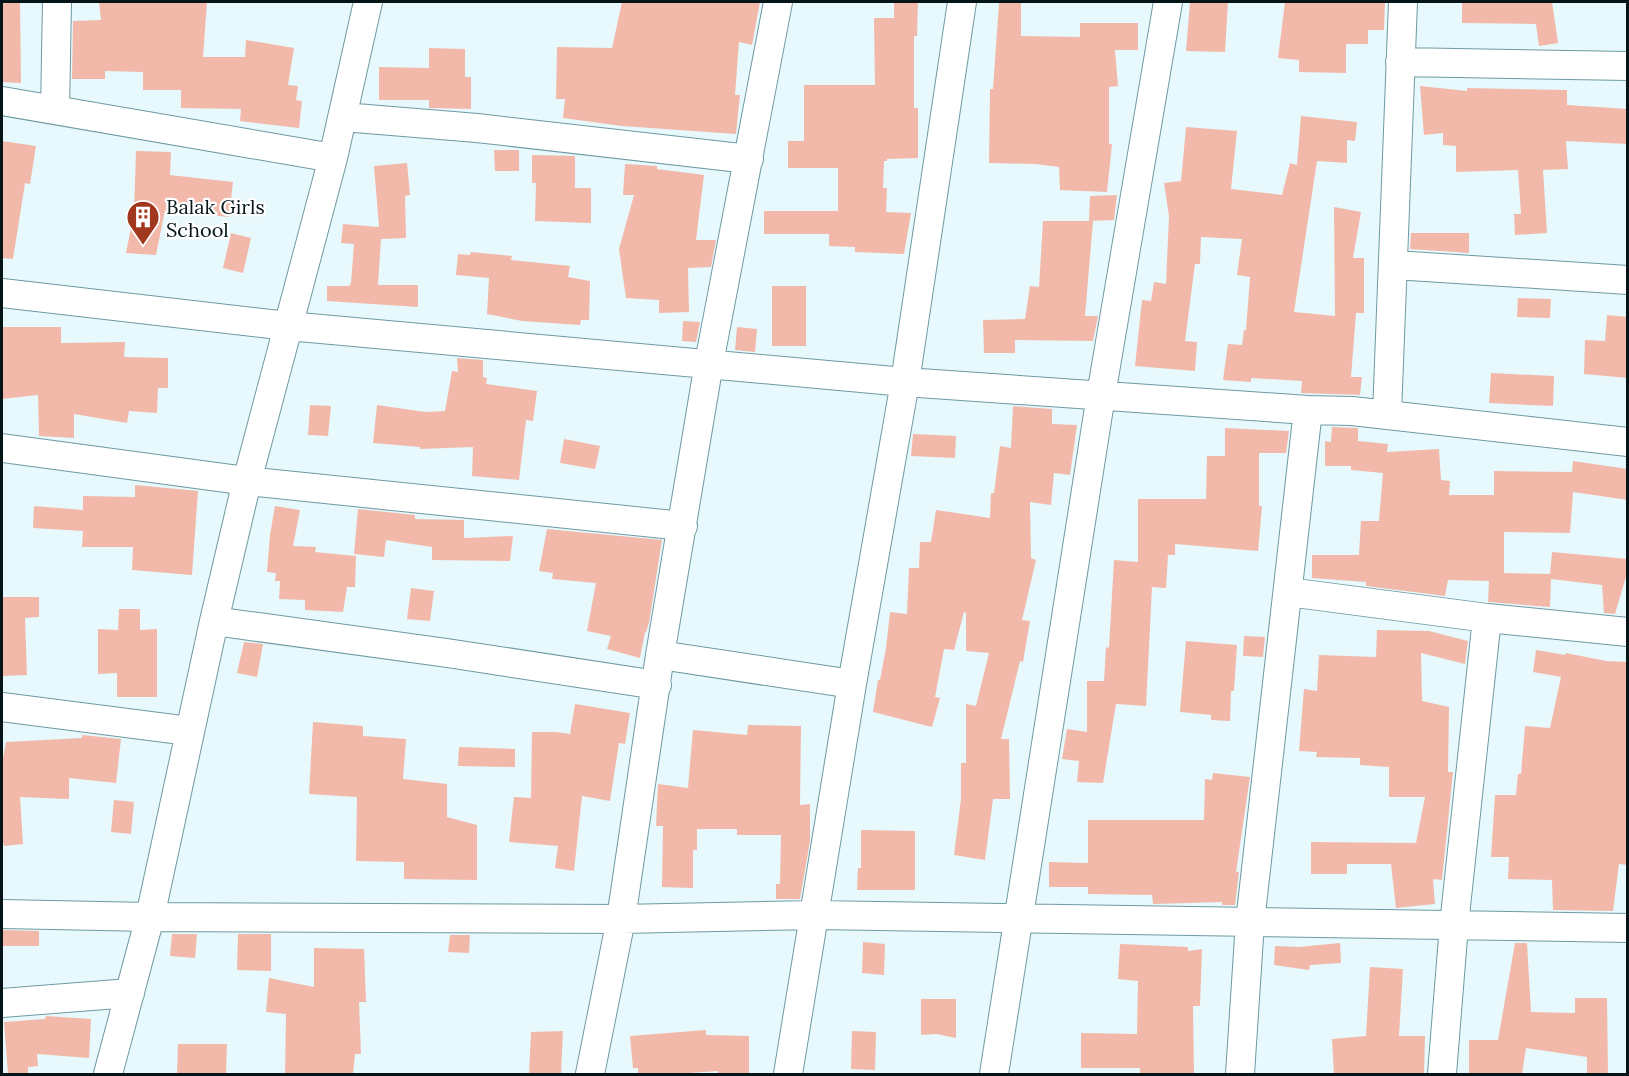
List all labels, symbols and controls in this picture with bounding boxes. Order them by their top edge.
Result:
place label: Balak Girls School [166,194,265,242]
building icon: Balak Girls School [125,199,161,246]

